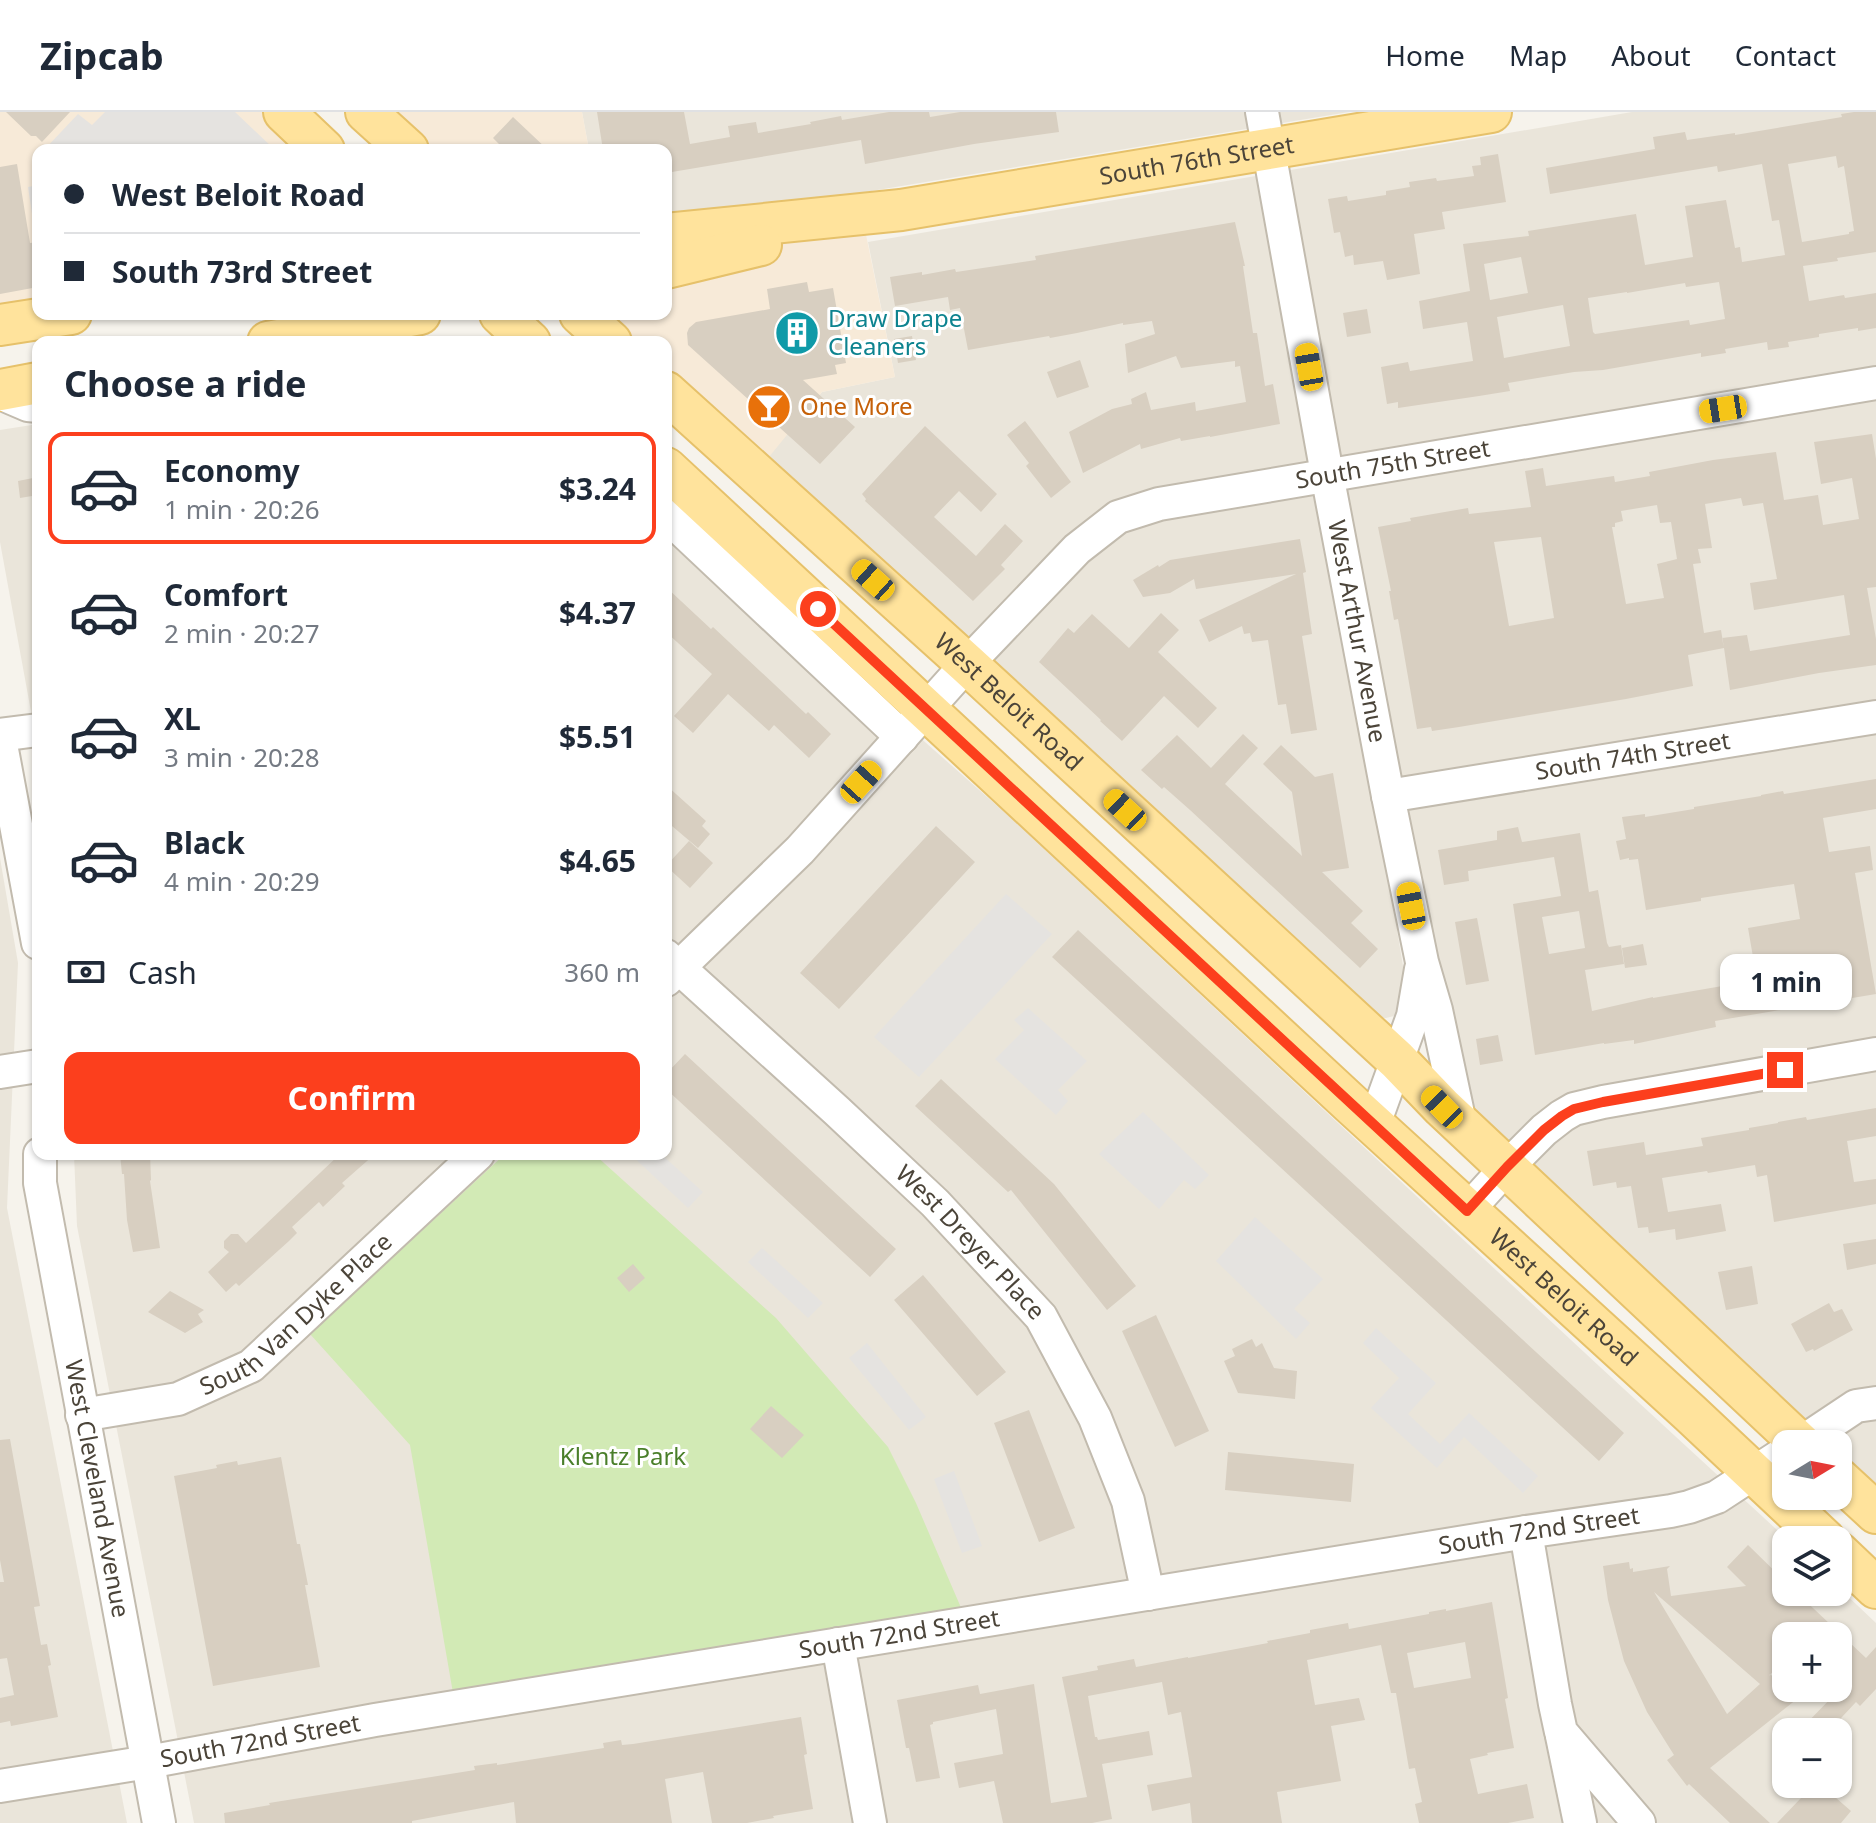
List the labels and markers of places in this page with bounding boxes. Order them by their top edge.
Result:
place label: Draw Drape Cleaners [828,301,962,362]
building icon: Draw Drape Cleaners [773,309,821,357]
bar icon: One More [745,383,793,431]
place label: One More [800,389,913,422]

